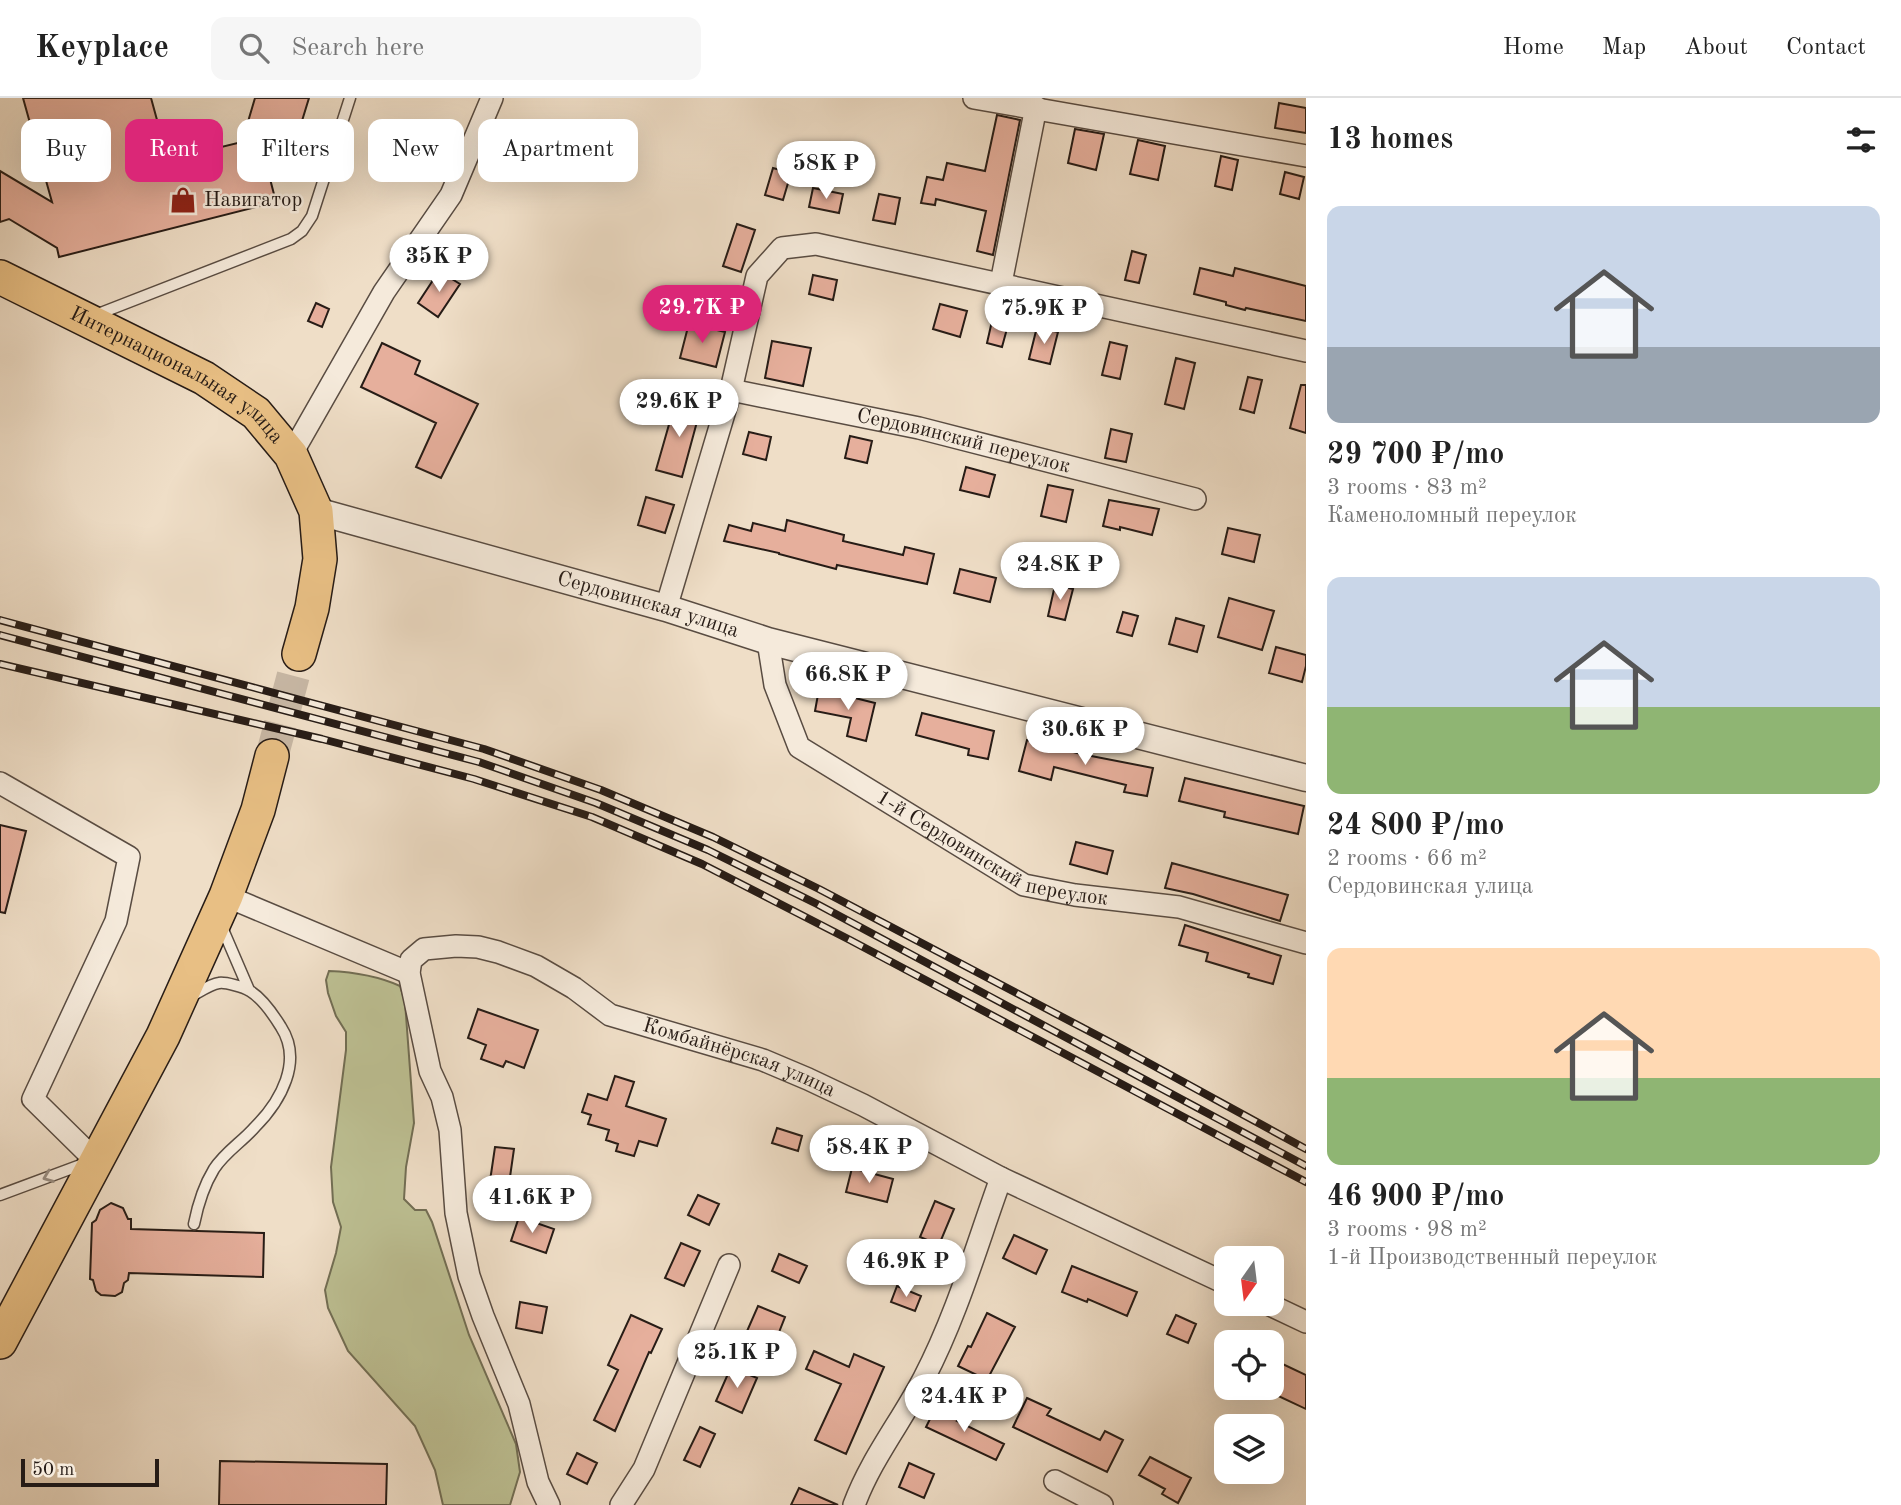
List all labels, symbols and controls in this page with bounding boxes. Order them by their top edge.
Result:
search box [211,17,701,80]
icon: search [235,29,273,67]
text: Keyplace [35,32,169,65]
text: Search here [291,35,424,61]
text: Home [1503,36,1564,60]
text: Map [1602,36,1646,60]
text: About [1684,36,1748,60]
text: Contact [1786,36,1866,60]
chip: Buy [21,119,111,182]
chip: Rent [125,119,223,182]
chip: Filters [237,119,354,182]
chip: New [368,119,464,182]
chip: Apartment [478,119,638,182]
icon: filters [1842,121,1880,159]
text: 13 homes [1327,125,1453,155]
pin: 58K ₽ [777,141,875,201]
text: 58K ₽ [793,152,859,175]
shop icon: Навигатор [168,185,198,215]
place label: Навигатор [204,190,302,211]
pin: 35K ₽ [390,234,488,294]
text: 35K ₽ [406,245,472,268]
icon: home [1541,251,1667,377]
pin: 29.7K ₽ [637,286,767,345]
pin: 75.9K ₽ [979,286,1109,346]
text: 29.7K ₽ [659,296,745,319]
text: 75.9K ₽ [1001,297,1087,320]
street label: Интернациональная улица [67,303,287,448]
pin: 29.6K ₽ [614,380,744,439]
text: 29.6K ₽ [636,390,722,413]
street label: Сердовинский переулок [855,405,1073,477]
text: 29 700 ₽/mo [1327,440,1504,470]
text: 3 rooms · 83 m² [1327,476,1487,499]
text: Каменоломный переулок [1327,504,1577,527]
pin: 24.8K ₽ [995,542,1125,602]
text: 24.8K ₽ [1017,553,1103,576]
street label: Сердовинская улица [555,568,742,641]
icon: home [1541,622,1667,748]
pin: 66.8K ₽ [783,652,913,712]
text: 66.8K ₽ [805,663,891,686]
pin: 30.6K ₽ [1020,708,1150,767]
text: 30.6K ₽ [1042,718,1128,741]
street label: 1-й Сердовинский переулок [873,787,1110,909]
text: 24 800 ₽/mo [1327,811,1504,841]
text: 2 rooms · 66 m² [1327,847,1487,870]
text: Сердовинская улица [1327,875,1533,898]
icon: home [1541,993,1667,1119]
street label: Комбайнёрская улица [640,1015,839,1101]
pin: 58.4K ₽ [804,1126,934,1185]
text: 58.4K ₽ [826,1136,912,1159]
one-way arrow [42,1169,54,1183]
pin: 41.6K ₽ [467,1176,597,1235]
text: 46 900 ₽/mo [1327,1182,1504,1212]
text: 41.6K ₽ [489,1186,575,1209]
text: 3 rooms · 98 m² [1327,1218,1487,1241]
pin: 46.9K ₽ [841,1240,971,1299]
north arrow [1214,1246,1284,1316]
map controls [1214,1246,1284,1484]
text: 1-й Производственный переулок [1327,1246,1657,1269]
text: 46.9K ₽ [863,1250,949,1273]
pin: 25.1K ₽ [672,1330,802,1390]
button: locate [1214,1330,1284,1400]
text: 25.1K ₽ [694,1341,780,1364]
pin: 24.4K ₽ [899,1374,1029,1434]
text: 24.4K ₽ [921,1385,1007,1408]
button: layers [1214,1414,1284,1484]
scale bar [21,1456,159,1488]
text: 50 m [32,1461,74,1480]

